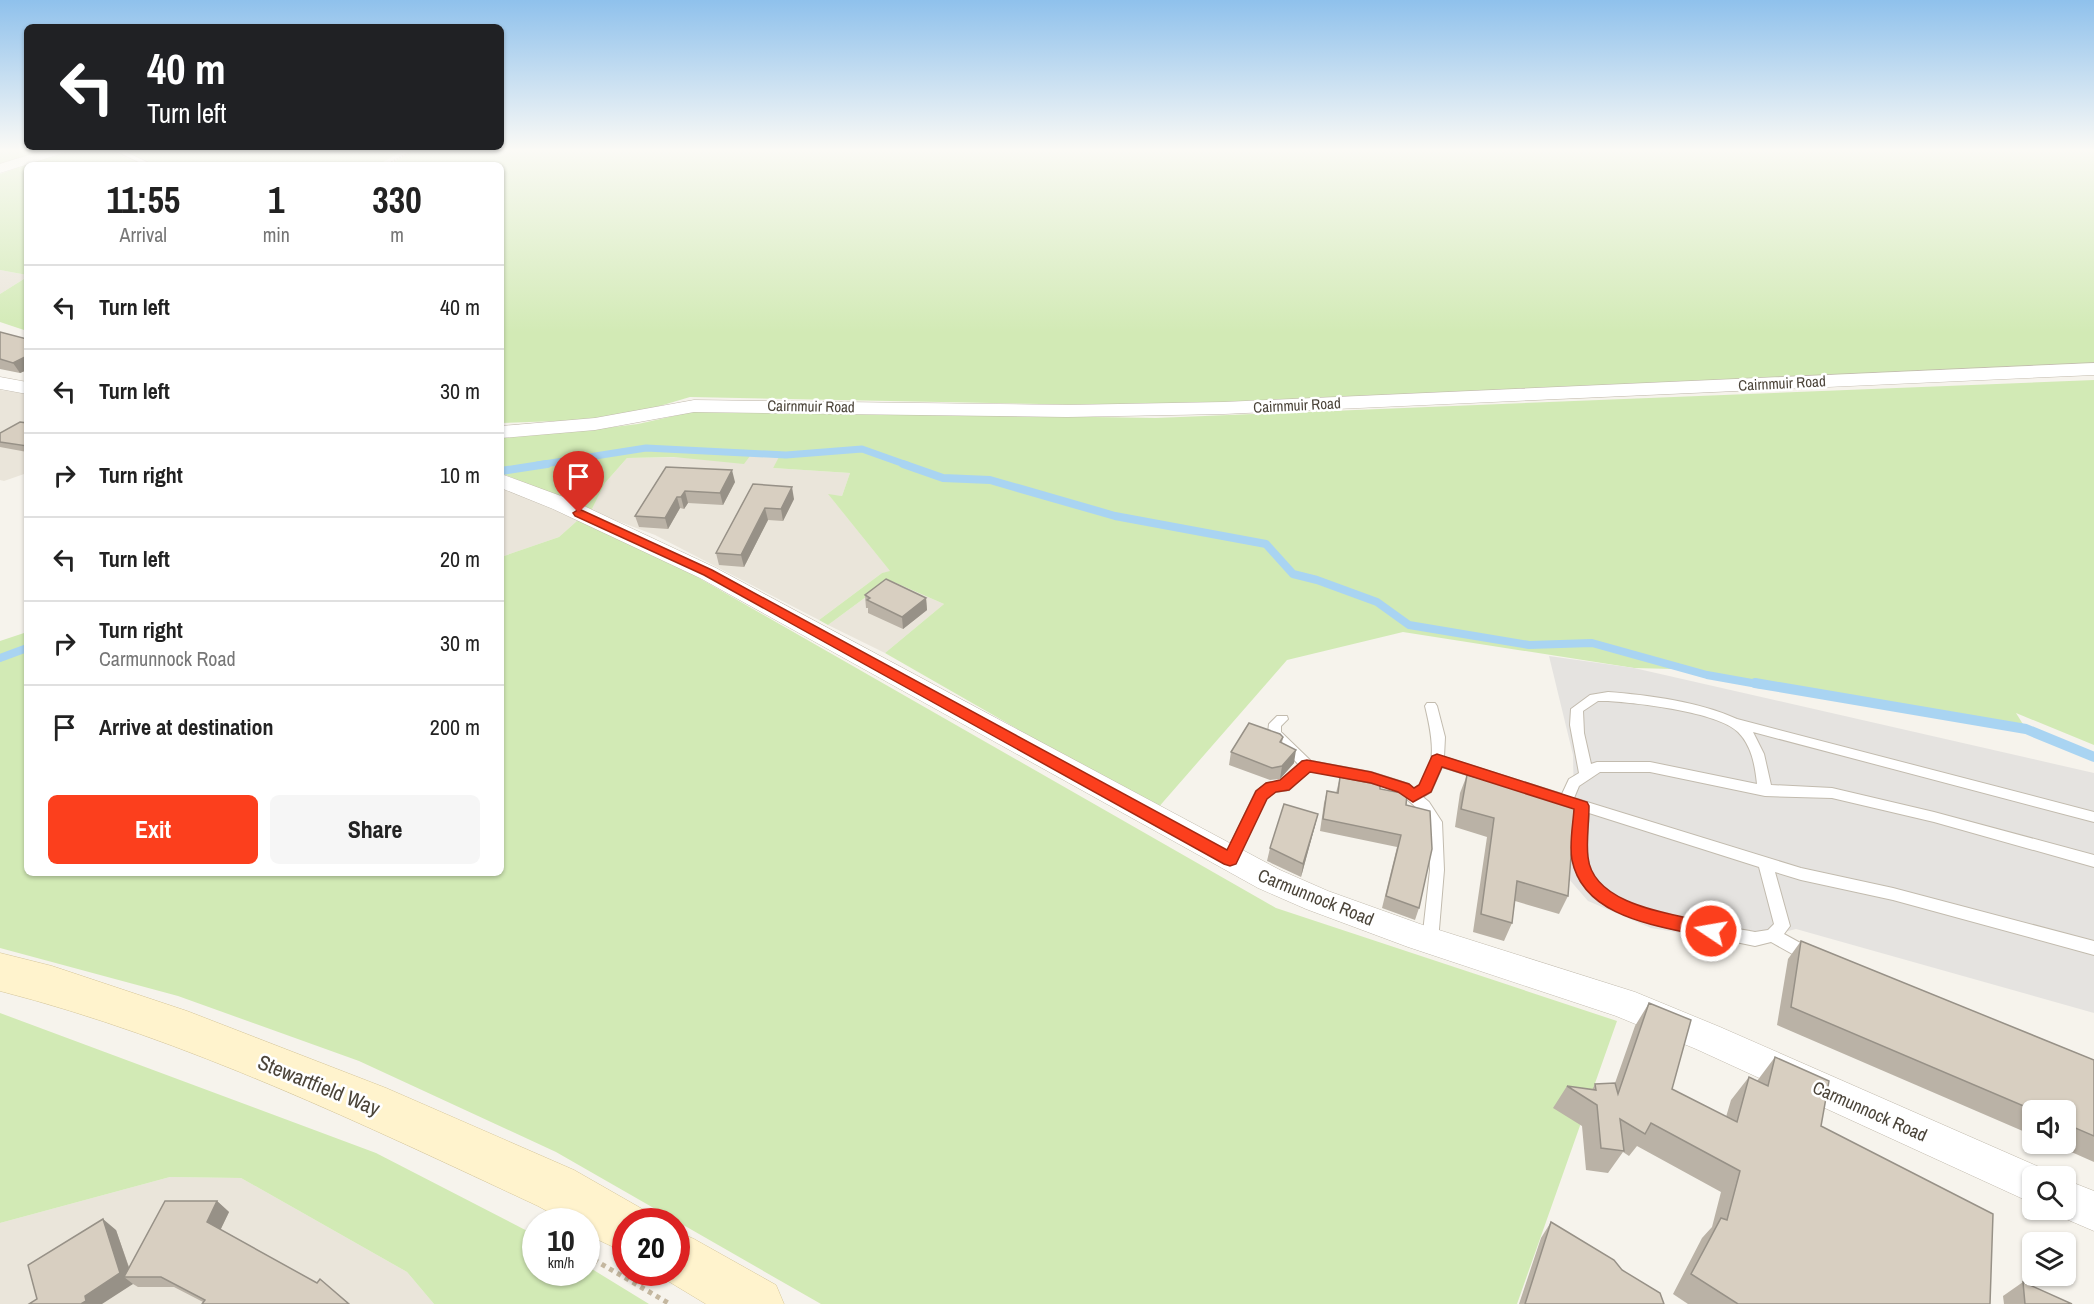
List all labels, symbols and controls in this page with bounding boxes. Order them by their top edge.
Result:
text: 40 m [147,41,226,97]
icon: left [48,48,126,126]
text: Turn left [147,95,226,131]
text: 11:55 [106,176,180,224]
text: 1 [268,176,285,224]
text: 330 [372,176,422,224]
text: Arrival [120,221,167,248]
text: min [263,221,290,248]
text: m [390,221,404,248]
icon: left [48,291,81,324]
text: Turn left [99,292,170,322]
text: 40 m [440,292,480,322]
street label: Cairnmuir Road [1738,370,1826,396]
icon: left [48,375,81,408]
text: Turn left [99,376,170,406]
text: 30 m [440,376,480,406]
street label: Cairnmuir Road [1253,392,1341,418]
street label: Cairnmuir Road [767,395,855,417]
pin [553,451,604,513]
icon: right [48,459,81,492]
text: Turn right [99,460,183,490]
text: 10 m [440,460,480,490]
icon: arrive [562,460,595,493]
icon: left [48,543,81,576]
text: Turn left [99,544,170,574]
text: 20 m [440,544,480,574]
text: Turn right [99,615,183,645]
icon: right [48,627,81,660]
text: 30 m [440,628,480,658]
text: Carmunnock Road [99,645,236,672]
icon: arrive [48,711,81,744]
text: Arrive at destination [99,712,273,742]
text: 200 m [430,712,480,742]
button: Exit [48,795,258,864]
button: Share [270,795,480,864]
street label: Carmunnock Road [1254,862,1378,932]
position arrow [1679,899,1743,963]
street label: Stewartfield Way [254,1047,385,1123]
street label: Carmunnock Road [1809,1075,1931,1147]
map controls [2022,1100,2076,1286]
button: sound [2022,1100,2076,1154]
button: search [2022,1166,2076,1220]
speed limit sign: 20 [612,1208,690,1286]
text: 10 [547,1220,575,1260]
button: layers [2022,1232,2076,1286]
text: km/h [548,1252,574,1273]

